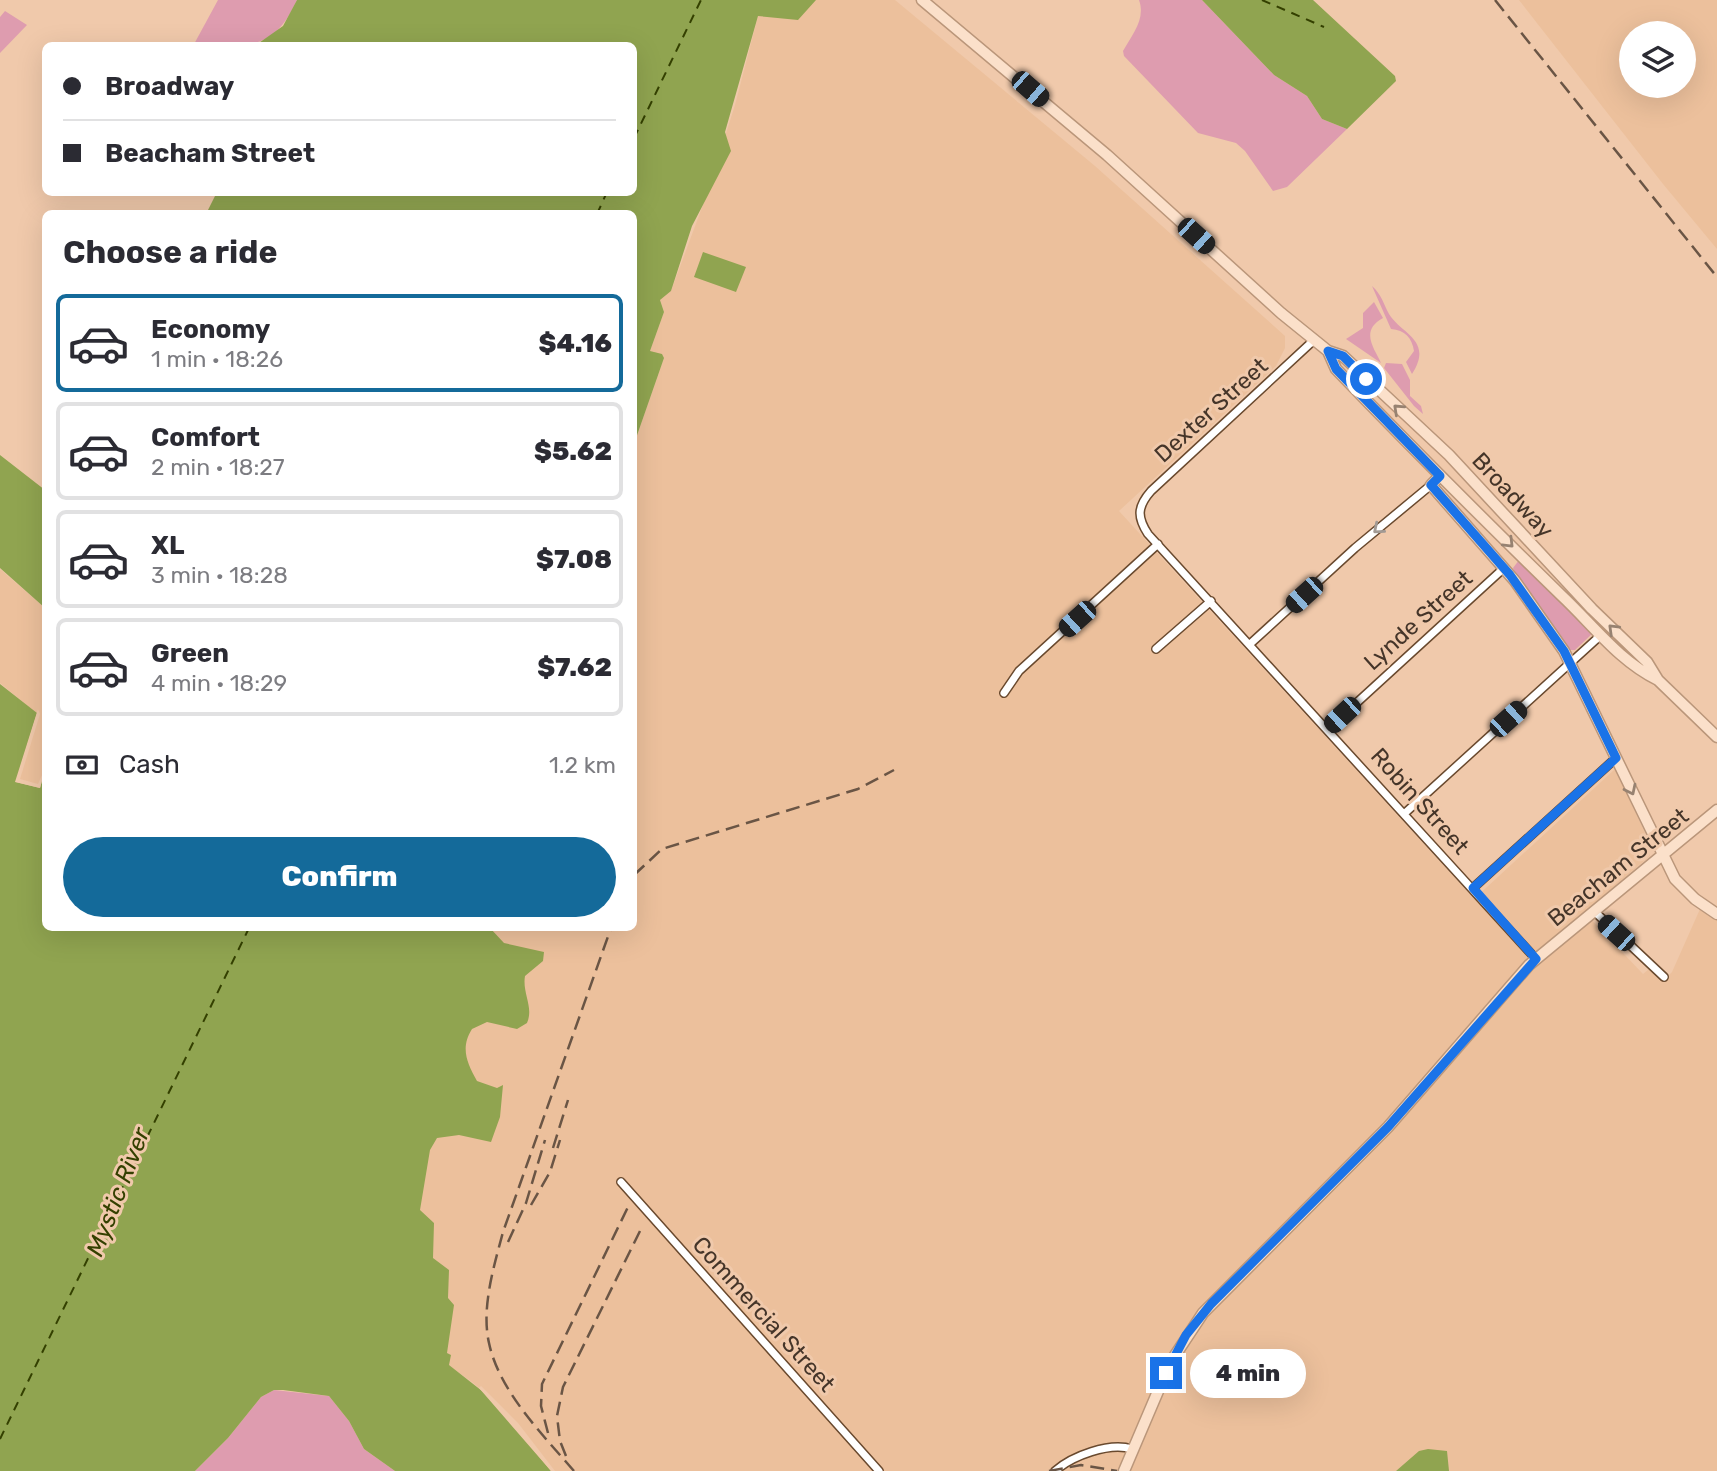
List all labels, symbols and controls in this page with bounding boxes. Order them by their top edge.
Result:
map controls [1619,21,1696,98]
button: layers [1619,21,1696,98]
car [1008,67,1053,111]
text: Broadway [105,71,234,102]
text: Beacham Street [105,138,315,169]
car [1174,214,1219,258]
text: Choose a ride [63,233,277,271]
icon: car [67,312,130,375]
text: Economy [151,314,270,345]
text: $4.16 [539,328,612,359]
text: 1 min · 18:26 [151,345,283,373]
street label: Dexter Street [1148,352,1274,468]
route start [1350,363,1382,395]
one-way arrow [1393,405,1406,418]
icon: car [67,420,130,483]
text: Comfort [151,422,260,453]
text: $5.62 [534,436,612,467]
street label: Broadway [1466,446,1560,544]
text: 2 min · 18:27 [151,453,285,481]
one-way arrow [1374,521,1387,533]
icon: car [67,528,130,591]
text: XL [151,530,184,561]
one-way arrow [1500,535,1513,548]
text: $7.08 [536,544,612,575]
text: 3 min · 18:28 [151,561,288,589]
street label: Lynde Street [1358,564,1478,676]
car [1282,573,1327,617]
car [1055,597,1100,641]
one-way arrow [1608,625,1621,638]
icon: car [67,636,130,699]
text: Green [151,638,229,669]
text: $7.62 [537,652,612,683]
text: 4 min · 18:29 [151,669,287,697]
car [1320,693,1365,737]
car [1486,697,1531,741]
street label: Robin Street [1365,742,1475,860]
icon: cash [63,746,101,784]
text: Cash [119,749,180,780]
text: 1.2 km [549,751,616,779]
one-way arrow [1623,783,1637,795]
street label: Beacham Street [1542,802,1694,932]
button: Confirm [63,837,616,917]
car [1594,911,1639,955]
water label: Mystic River [81,1123,156,1260]
street label: Commercial Street [687,1231,841,1397]
callout: 4 min [1190,1348,1306,1398]
route end [1150,1357,1182,1389]
text: 4 min [1216,1359,1280,1387]

